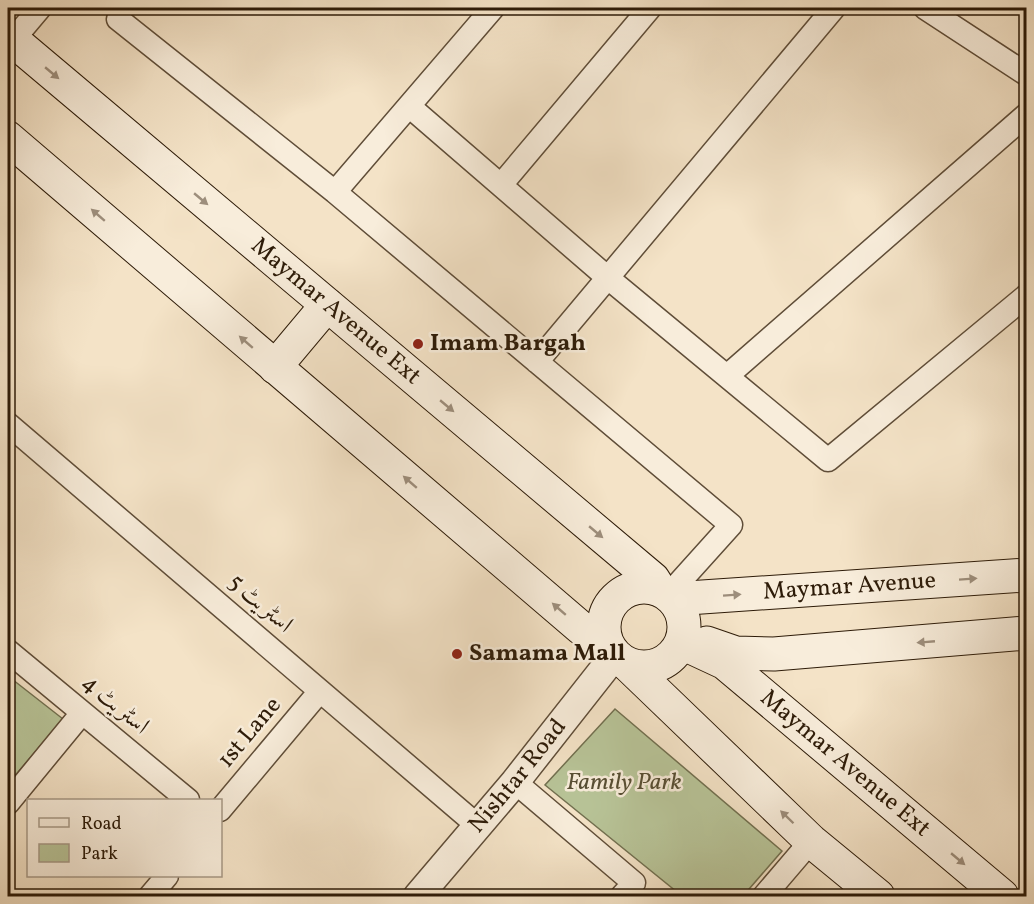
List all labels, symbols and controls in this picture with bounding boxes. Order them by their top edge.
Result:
one-way arrow [44,67,60,80]
one-way arrow [193,192,208,205]
one-way arrow [91,209,106,222]
street label: Maymar Avenue Ext [243,230,428,393]
place label: Imam Bargah [430,327,586,361]
one-way arrow [239,336,254,349]
marker: Imam Bargah [411,337,425,351]
one-way arrow [439,399,454,412]
one-way arrow [403,476,418,489]
one-way arrow [588,525,604,538]
street label: Maymar Avenue [762,564,937,610]
street label: اسٹریٹ 5 [220,566,300,642]
one-way arrow [959,574,978,583]
one-way arrow [722,590,741,599]
one-way arrow [552,603,567,616]
place label: Samama Mall [469,637,626,671]
one-way arrow [917,637,936,646]
marker: Samama Mall [450,647,464,661]
street label: اسٹریٹ 4 [74,667,156,743]
street label: Maymar Avenue Ext [752,682,937,845]
street label: 1st Lane [210,690,290,776]
street label: Nishtar Road [461,712,575,841]
park label: Family Park [566,766,682,800]
legend [27,799,222,877]
one-way arrow [779,810,794,824]
text: Road [81,812,122,837]
text: Park [81,842,118,867]
one-way arrow [950,853,966,866]

